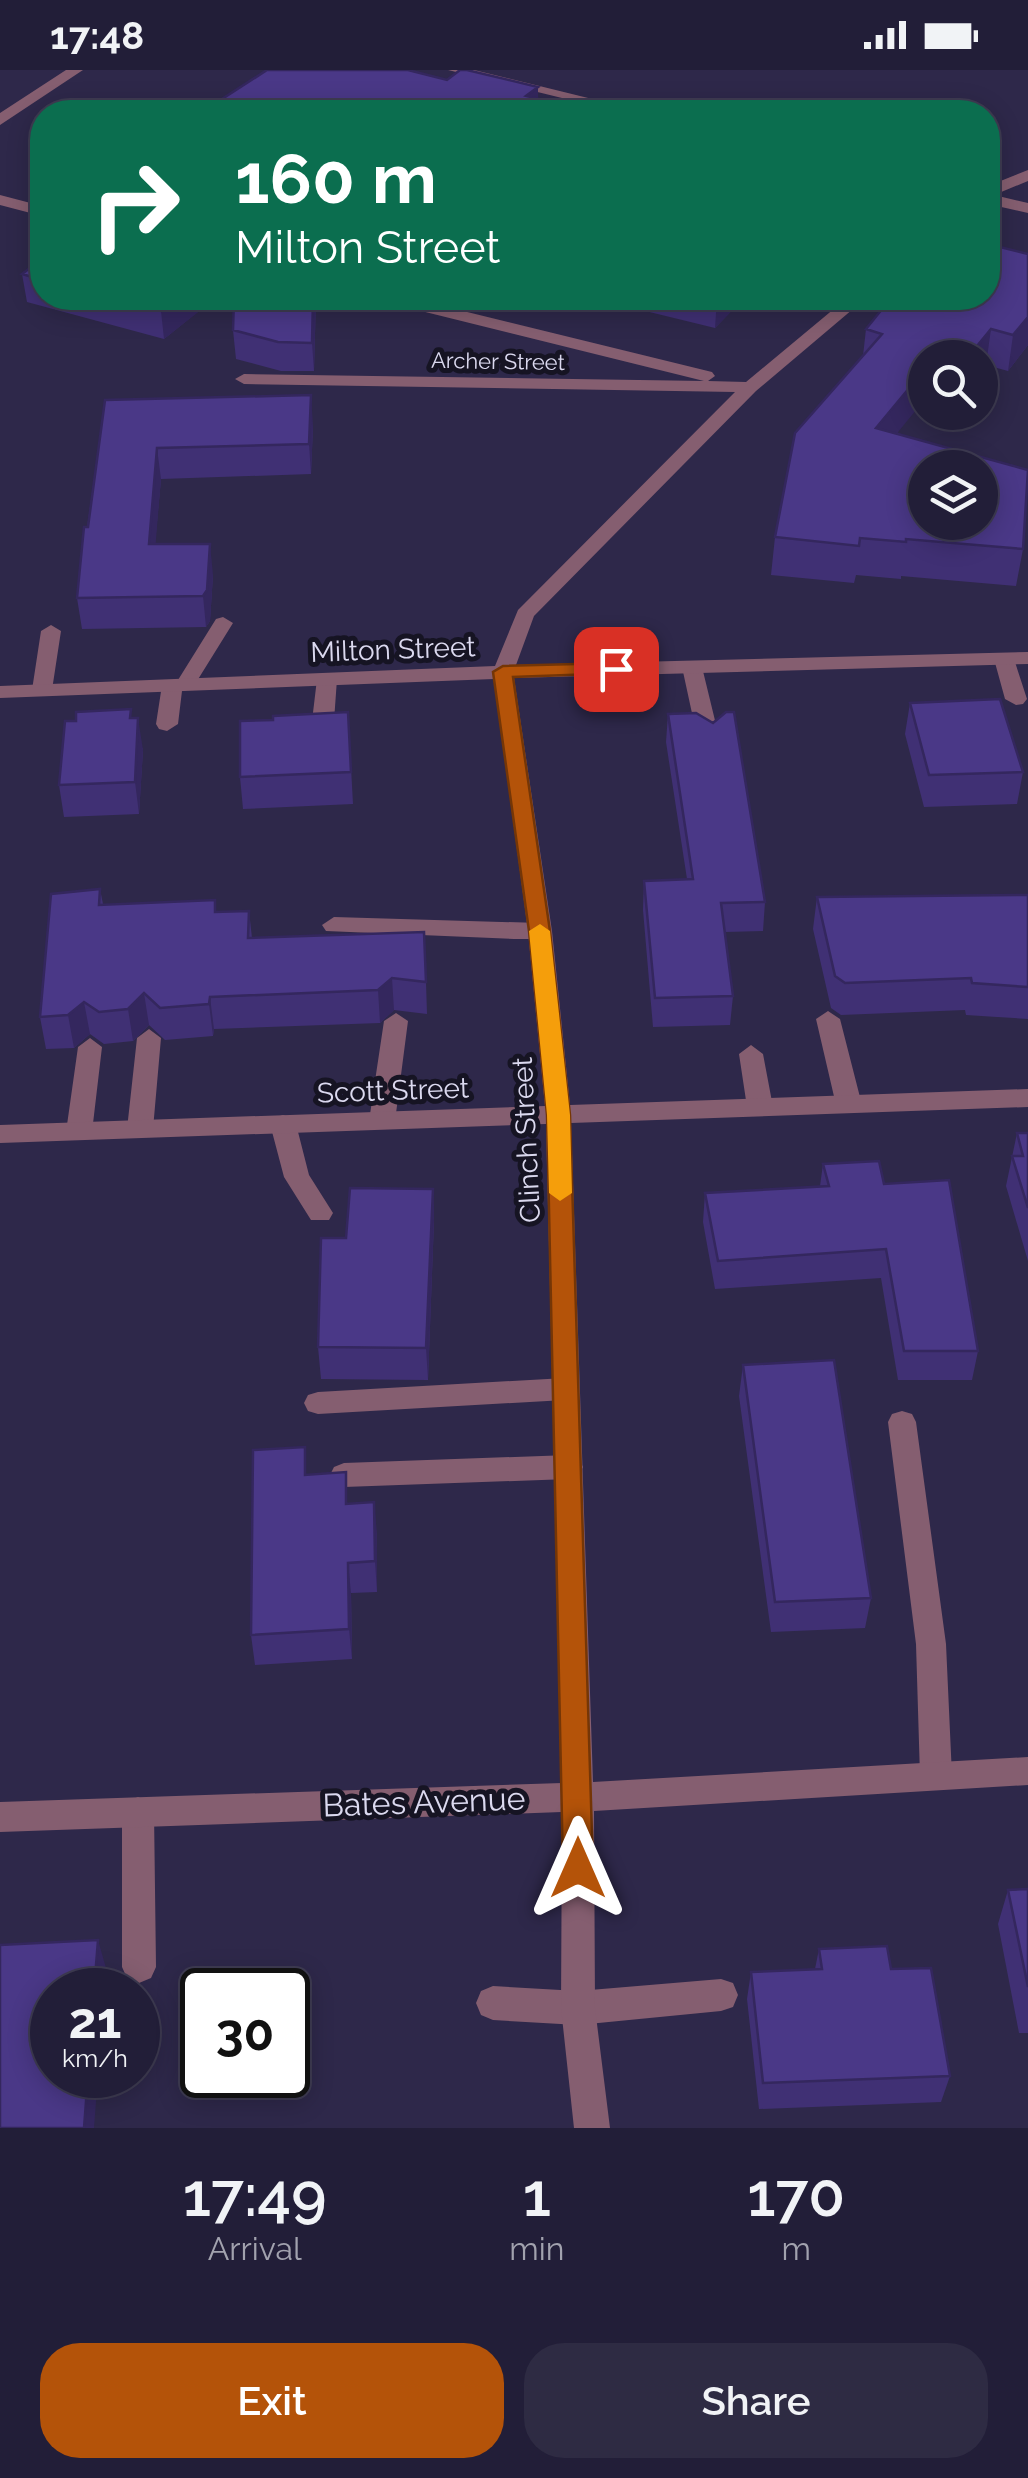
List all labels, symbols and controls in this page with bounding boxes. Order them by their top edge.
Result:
text: 17:48 [50,13,144,58]
text: 160 m [235,137,437,219]
icon: right [70,140,200,270]
text: Milton Street [235,221,500,274]
map controls [908,340,998,540]
button: search [908,340,998,430]
street label: Archer Street [431,347,566,375]
button: layers [908,450,998,540]
pin [574,627,659,712]
street label: Milton Street [310,630,477,669]
icon: arrive [589,642,644,697]
street label: Clinch Street [506,1056,547,1224]
street label: Scott Street [316,1071,470,1110]
street label: Bates Avenue [322,1779,526,1824]
position arrow [526,1816,630,1920]
speed limit sign: 30 [180,1968,310,2098]
text: 21 [69,1991,121,2050]
text: km/h [62,2043,128,2073]
text: 17:49 [183,2160,327,2230]
text: 1 [523,2160,551,2230]
text: 170 [747,2160,845,2230]
text: Arrival [208,2230,302,2267]
text: min [509,2230,564,2267]
text: m [781,2230,811,2267]
button: Exit [40,2343,504,2458]
button: Share [524,2343,988,2458]

